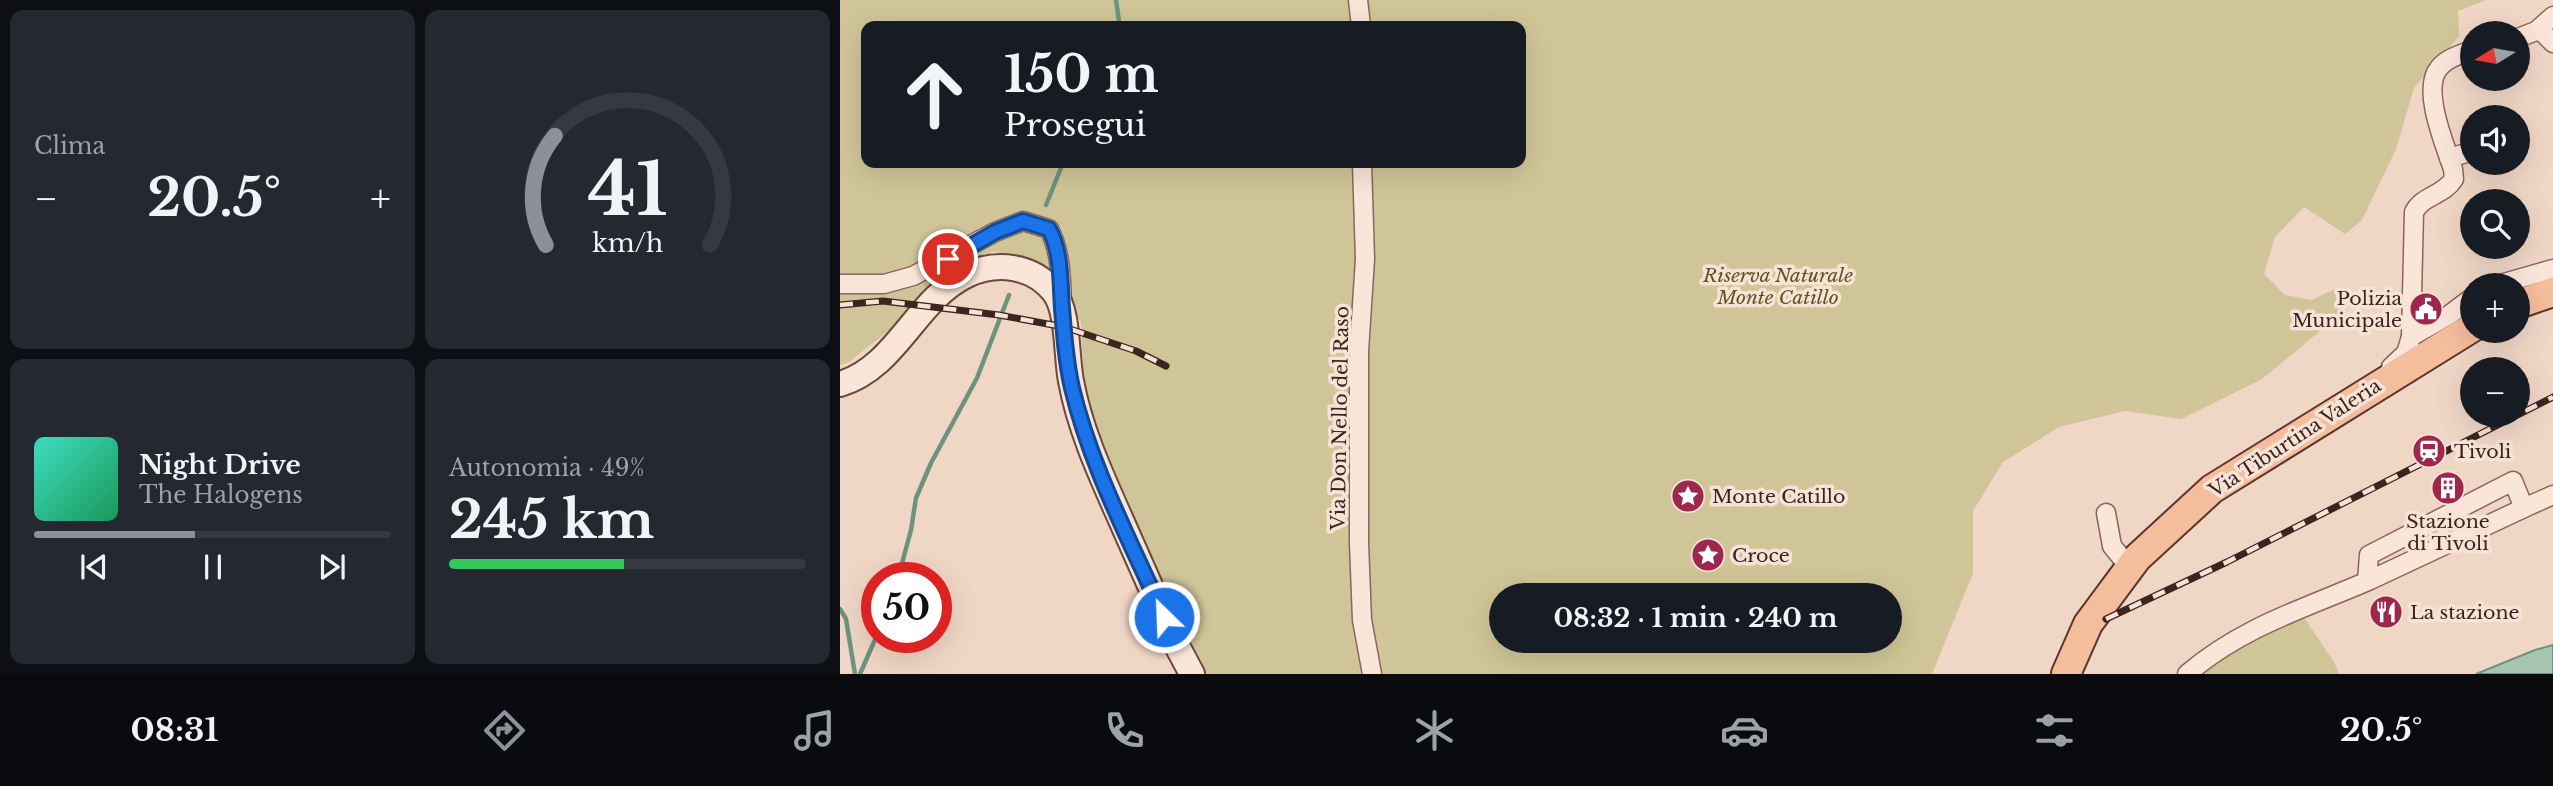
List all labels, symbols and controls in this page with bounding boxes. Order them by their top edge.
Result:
north arrow [2460,21,2530,91]
map controls [2460,21,2530,427]
text: 150 m [1004,44,1159,105]
icon: ahead [889,49,980,140]
text: Prosegui [1004,105,1146,145]
button: sound [2460,105,2530,175]
text: Clima [34,132,105,160]
text: 41 [587,145,668,236]
text: 20.5° [147,166,281,230]
text: − [34,175,58,222]
text: + [370,175,391,222]
button: search [2460,189,2530,259]
text: km/h [592,228,663,259]
pin [918,229,978,289]
icon: arrive [929,240,967,278]
park label: Riserva Naturale Monte Catillo [1702,264,1853,309]
button: + [2460,273,2530,343]
place label: Polizia Municipale [2292,287,2402,332]
public building icon: Polizia Municipale [2407,290,2445,328]
street label: Via Don Nello del Raso [1327,306,1353,531]
button: − [2460,357,2530,427]
street label: Via Tiburtina Valeria [2204,374,2386,503]
station icon: Tivoli [2410,432,2448,470]
place label: Tivoli [2454,440,2512,463]
text: Night Drive [139,449,301,481]
text: Autonomia · 49% [449,454,645,482]
building icon: Stazione di Tivoli [2429,469,2467,507]
place icon: Monte Catillo [1669,477,1707,515]
text: The Halogens [139,481,303,509]
place label: Monte Catillo [1712,485,1845,508]
text: 245 km [449,488,654,552]
place label: Stazione di Tivoli [2406,510,2490,555]
place icon: Croce [1689,536,1727,574]
place label: Croce [1732,544,1790,567]
icon: previous [75,548,113,586]
icon: pause [194,548,232,586]
icon: next [313,548,351,586]
speed limit sign: 50 [861,562,952,653]
position arrow [1127,580,1201,654]
restaurant icon: La stazione [2367,593,2405,631]
place label: La stazione [2410,601,2519,624]
text: 08:32 · 1 min · 240 m [1553,602,1838,634]
icon: directions [480,706,529,755]
icon: music [790,706,839,755]
icon: phone [1100,706,1149,755]
icon: climate [1410,706,1459,755]
icon: car [1720,706,1769,755]
icon: filters [2030,706,2079,755]
text: 08:31 [131,710,218,750]
text: 20.5° [2340,710,2422,750]

